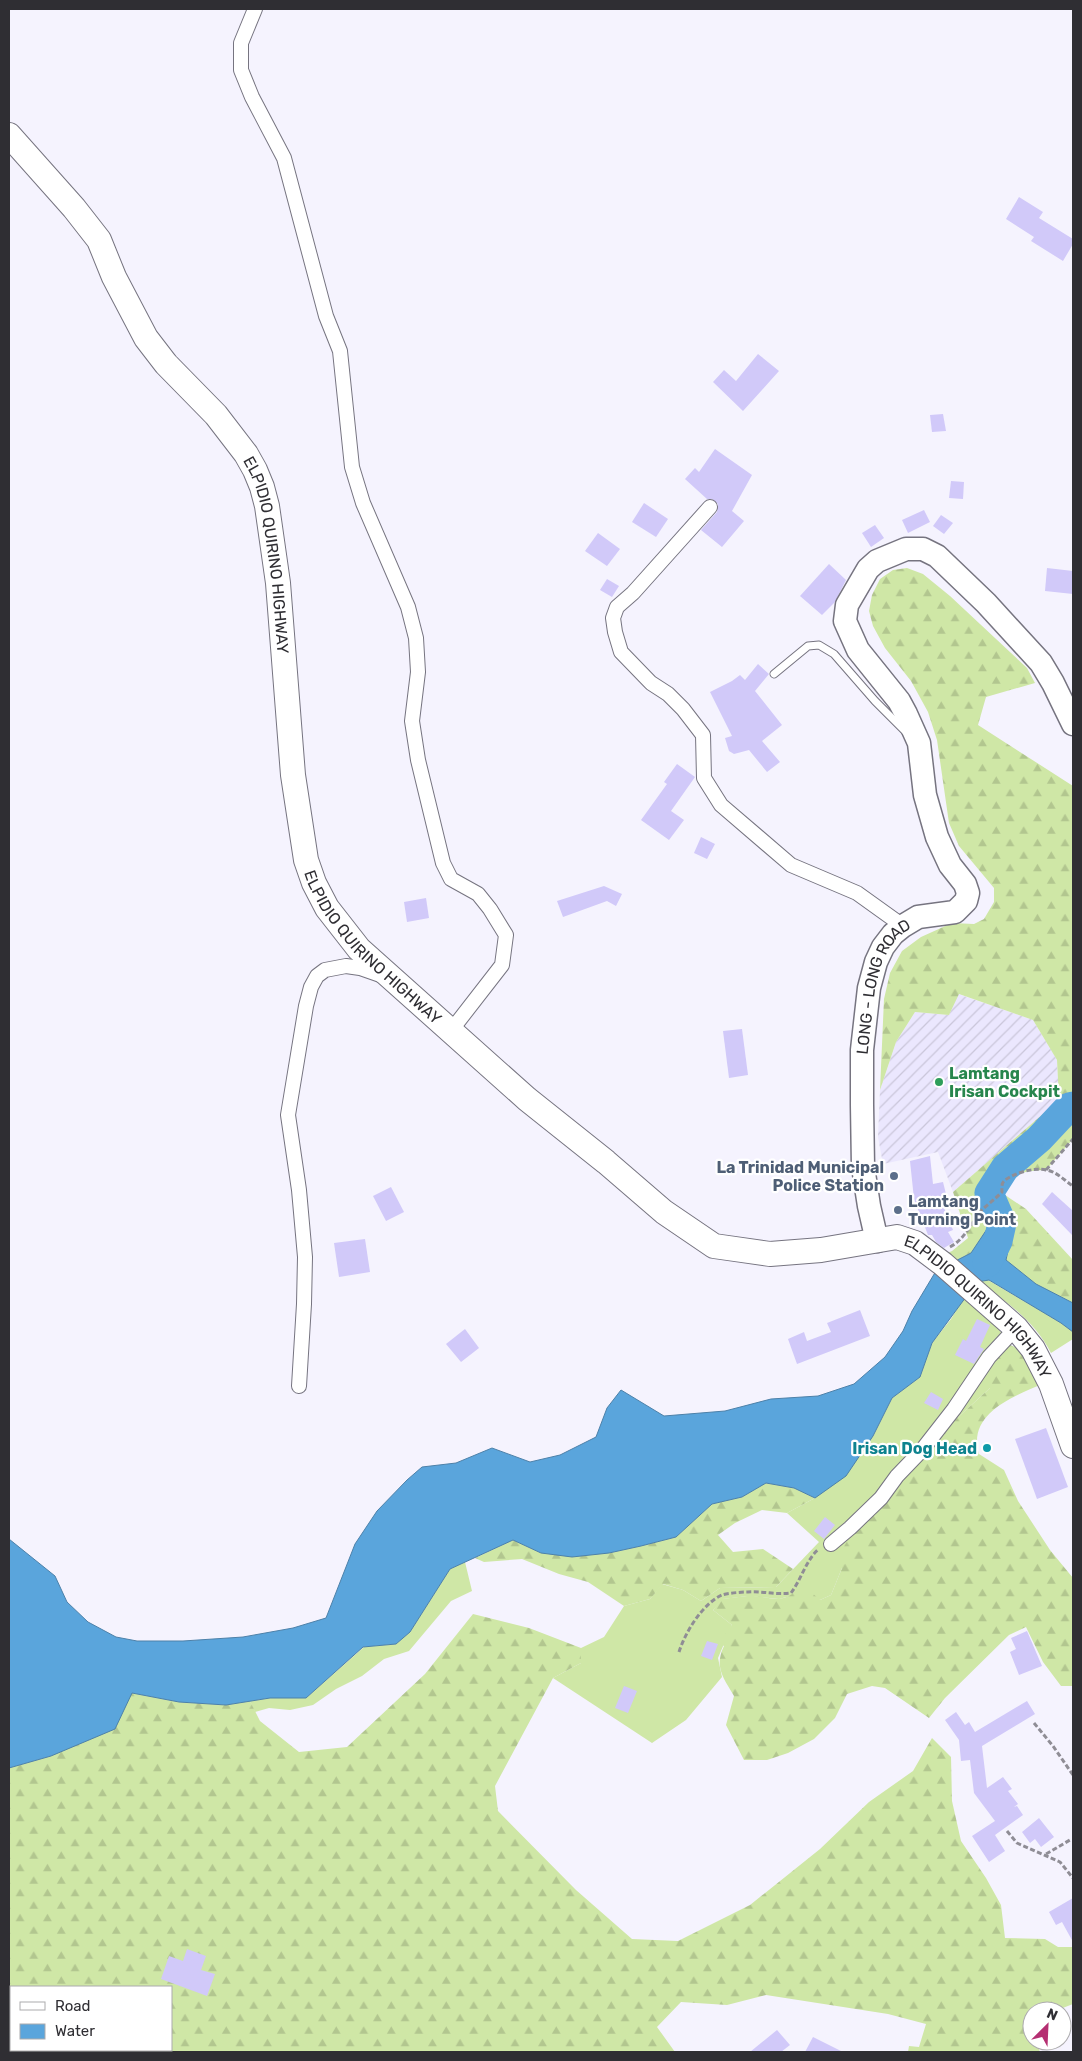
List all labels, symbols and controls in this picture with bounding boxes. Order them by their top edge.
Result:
street label: ELPIDIO QUIRINO HIGHWAY [240,453,293,654]
street label: ELPIDIO QUIRINO HIGHWAY [301,867,446,1028]
street label: LONG - LONG ROAD [852,915,913,1055]
place label: Lamtang Irisan Cockpit [949,1064,1060,1101]
marker: Lamtang Irisan Cockpit [933,1076,945,1088]
place label: La Trinidad Municipal Police Station [716,1158,884,1195]
marker: La Trinidad Municipal Police Station [888,1170,900,1182]
place label: Lamtang Turning Point [908,1192,1017,1229]
marker: Lamtang Turning Point [892,1204,904,1216]
street label: ELPIDIO QUIRINO HIGHWAY [902,1231,1056,1381]
place label: Irisan Dog Head [852,1439,977,1458]
marker: Irisan Dog Head [981,1442,993,1454]
legend [10,1986,172,2051]
text: Road [55,1997,91,2015]
north arrow [1022,2001,1072,2051]
text: N [1044,2005,1060,2024]
text: Water [55,2022,95,2040]

